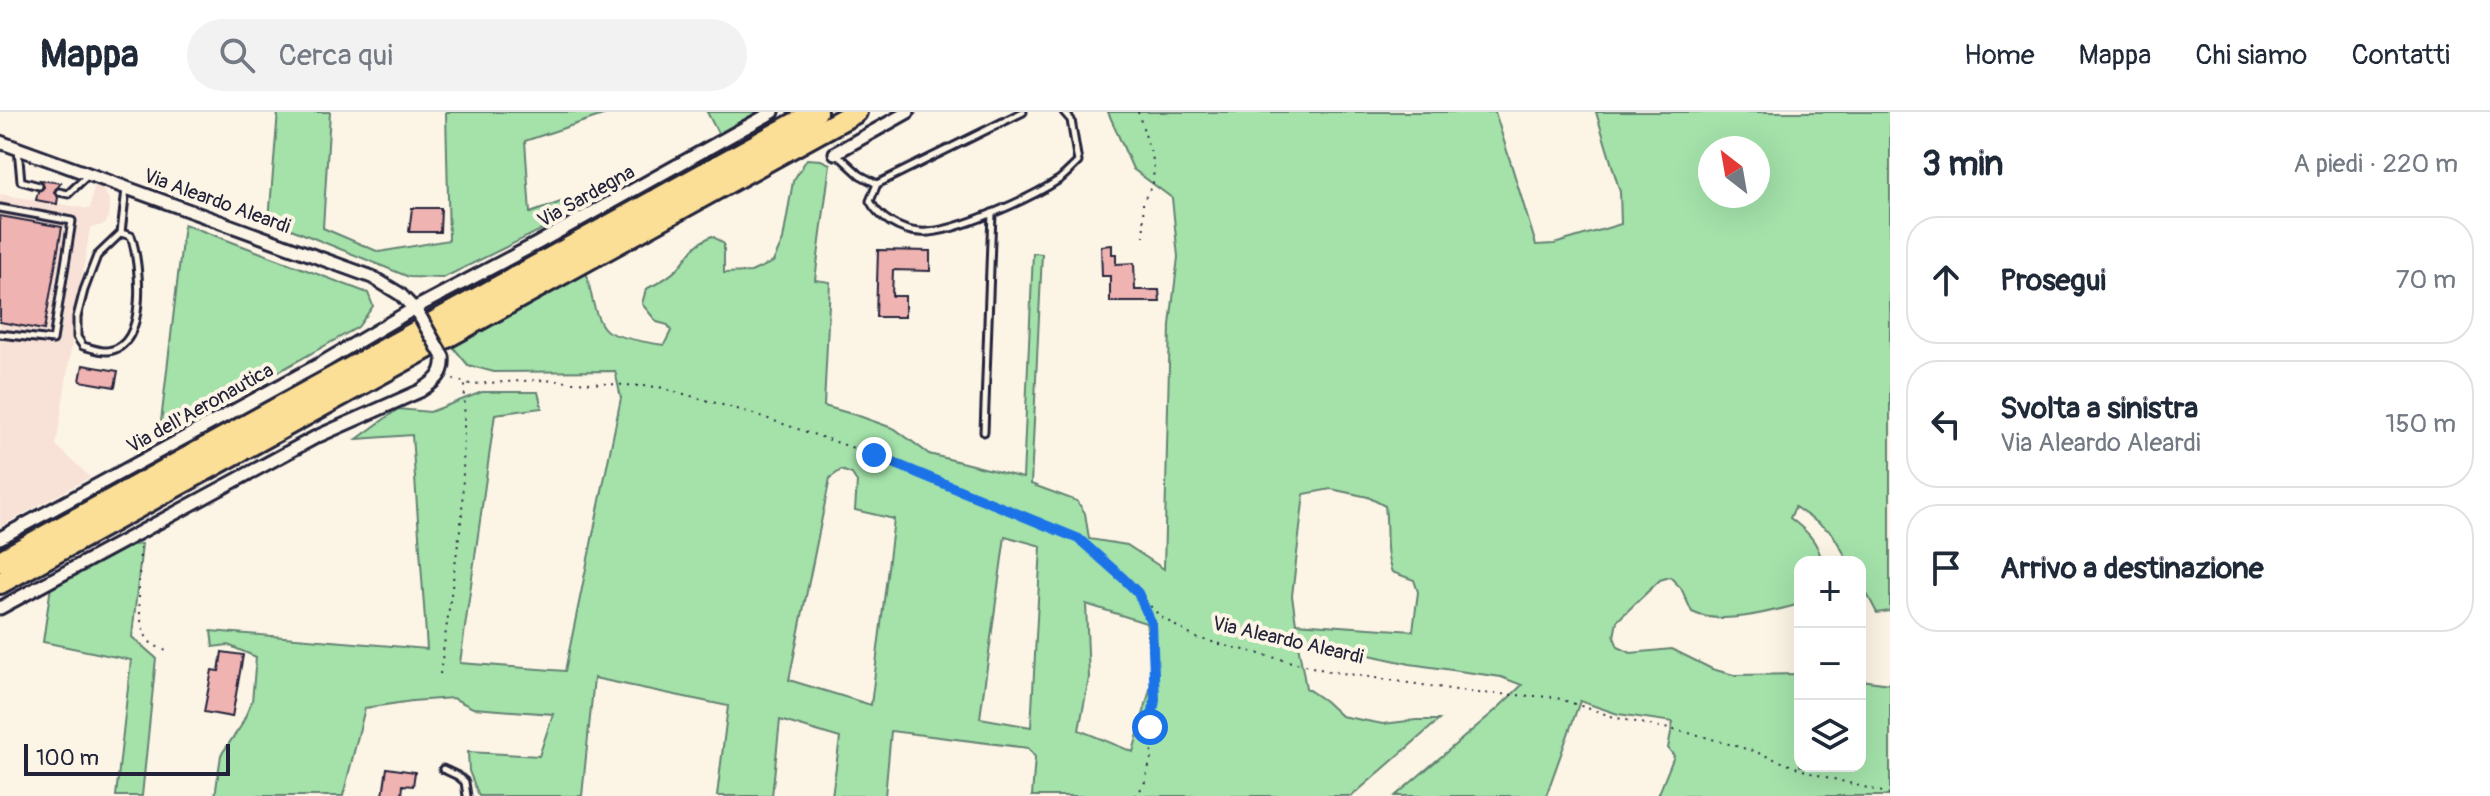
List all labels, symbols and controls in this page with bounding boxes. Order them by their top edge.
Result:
search box [187,19,747,91]
text: Mappa [40,31,139,79]
icon: search [215,33,259,77]
text: Cerca qui [279,37,393,74]
text: Home [1964,38,2035,73]
text: Mappa [2079,38,2151,73]
text: Chi siamo [2195,38,2307,73]
text: Contatti [2351,38,2450,73]
north arrow [1698,136,1770,208]
text: 3 min [1922,143,2004,186]
text: A piedi · 220 m [2293,148,2458,180]
street label: Via Sardegna [533,159,639,233]
street label: Via Aleardo Aleardi [140,163,294,239]
icon: ahead [1924,258,1968,302]
text: Prosegui [2000,262,2106,299]
text: 70 m [2396,264,2456,296]
street label: Via dell'Aeronautica [122,357,278,459]
text: Svolta a sinistra [2000,390,2198,427]
icon: left [1924,402,1968,446]
text: 150 m [2385,408,2456,440]
text: Via Aleardo Aleardi [2000,427,2201,459]
route end [856,437,892,473]
icon: arrive [1924,546,1968,590]
text: Arrivo a destinazione [2000,550,2264,587]
map controls [1794,556,1866,772]
button: + [1794,556,1866,628]
street label: Via Aleardo Aleardi [1210,610,1366,670]
button: − [1794,628,1866,700]
button: layers [1794,700,1866,772]
route start [1132,709,1168,745]
scale bar [24,740,230,776]
text: 100 m [36,744,99,772]

